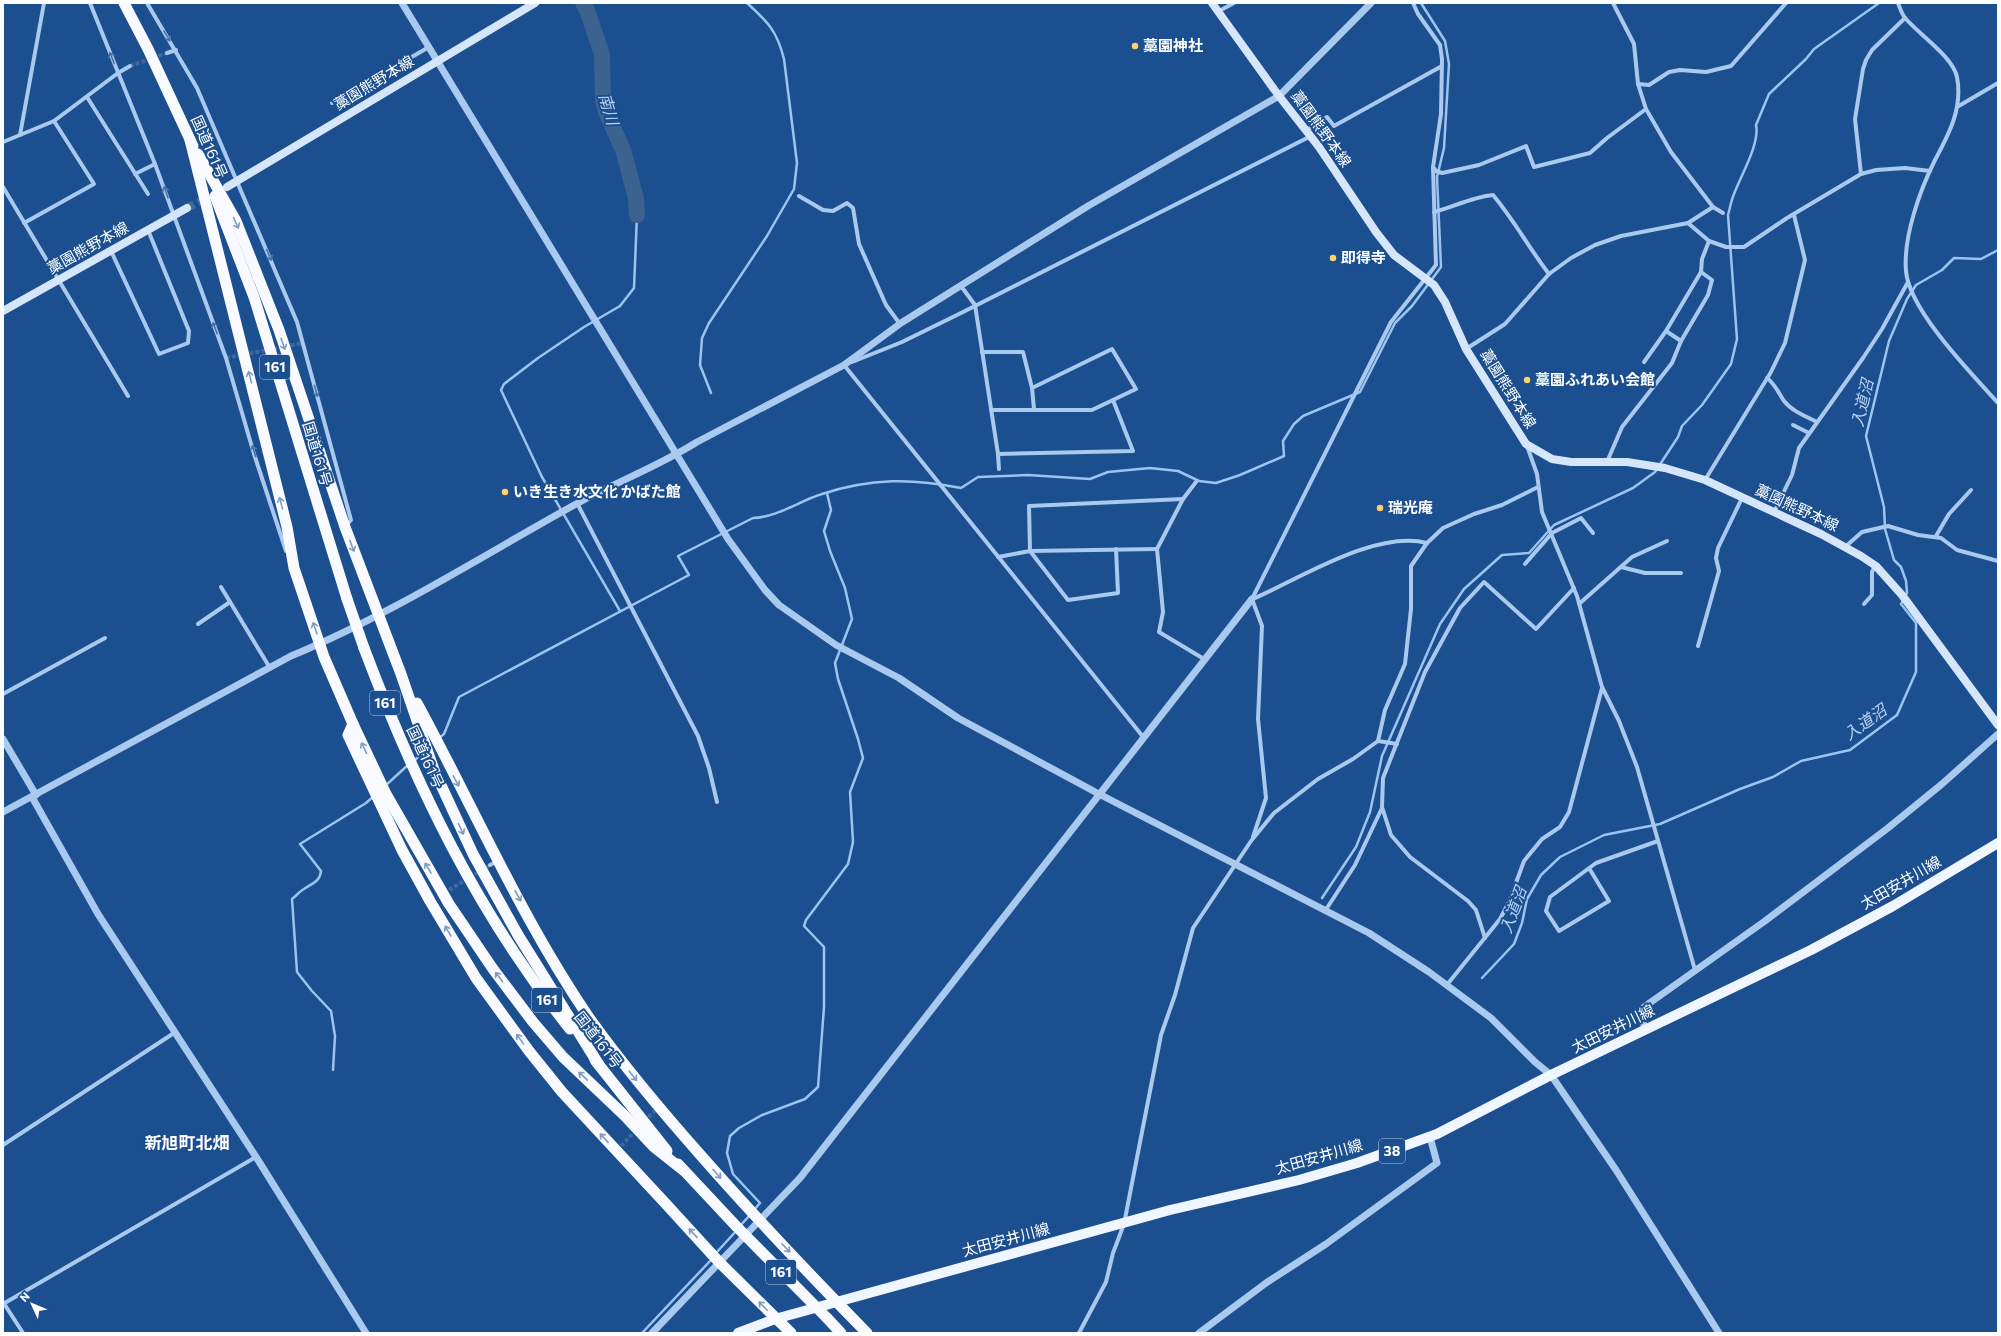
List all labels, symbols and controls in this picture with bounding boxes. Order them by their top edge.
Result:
one-way arrow [164,30,172,42]
place label: 藁園神社 [1143,36,1203,54]
marker: 藁園神社 [1130,41,1140,51]
street label: 藁園熊野本線 [330,51,417,113]
one-way arrow [108,53,116,65]
street label: 藁園熊野本線 [1288,87,1356,170]
water label: 南川 [596,91,624,129]
street label: 国道161号 [188,112,232,181]
one-way arrow [161,186,169,198]
one-way arrow [233,216,240,228]
street label: 藁園熊野本線 [44,217,131,277]
place label: 即得寺 [1341,248,1386,266]
one-way arrow [266,249,274,261]
marker: 即得寺 [1328,253,1338,263]
one-way arrow [210,322,218,334]
one-way arrow [280,337,288,349]
street label: 藁園熊野本線 [1477,346,1540,431]
road number: 161 [260,355,290,379]
place label: 藁園ふれあい会館 [1535,370,1655,388]
one-way arrow [245,371,253,384]
marker: 藁園ふれあい会館 [1522,375,1532,385]
water label: 入道沼 [1847,375,1877,428]
one-way arrow [313,384,320,397]
street label: 国道161号 [300,419,336,488]
one-way arrow [250,445,257,458]
street label: 藁園熊野本線 [1753,480,1842,534]
place label: いき生き水文化 かばた館 [513,482,681,500]
marker: いき生き水文化 かばた館 [500,487,510,497]
one-way arrow [277,497,284,510]
place label: 瑞光庵 [1388,498,1433,516]
marker: 瑞光庵 [1375,503,1385,513]
one-way arrow [349,540,357,552]
one-way arrow [311,622,318,635]
road number: 161 [370,691,400,715]
water label: 入道沼 [1840,699,1891,743]
street label: 国道161号 [404,722,448,791]
one-way arrow [360,743,367,755]
one-way arrow [453,775,460,787]
one-way arrow [458,823,465,835]
street label: 太田安井川線 [1857,852,1944,912]
one-way arrow [424,862,432,874]
water label: 入道沼 [1495,882,1530,936]
one-way arrow [514,890,522,902]
one-way arrow [443,925,451,937]
one-way arrow [495,972,503,983]
road number: 161 [532,988,562,1012]
street label: 太田安井川線 [1568,1000,1657,1056]
street label: 国道161号 [571,1007,626,1071]
one-way arrow [516,1034,524,1045]
one-way arrow [628,1070,637,1081]
one-way arrow [578,1071,588,1081]
district label: 新旭町北畑 [145,1132,230,1153]
one-way arrow [599,1133,609,1143]
street label: 太田安井川線 [1273,1135,1364,1177]
road number: 38 [1379,1139,1405,1163]
one-way arrow [713,1169,722,1180]
street label: 太田安井川線 [960,1219,1052,1259]
one-way arrow [688,1228,697,1238]
one-way arrow [781,1243,790,1253]
road number: 161 [766,1260,796,1284]
north arrow [12,1284,52,1324]
text: N [17,1289,32,1304]
one-way arrow [758,1301,768,1311]

